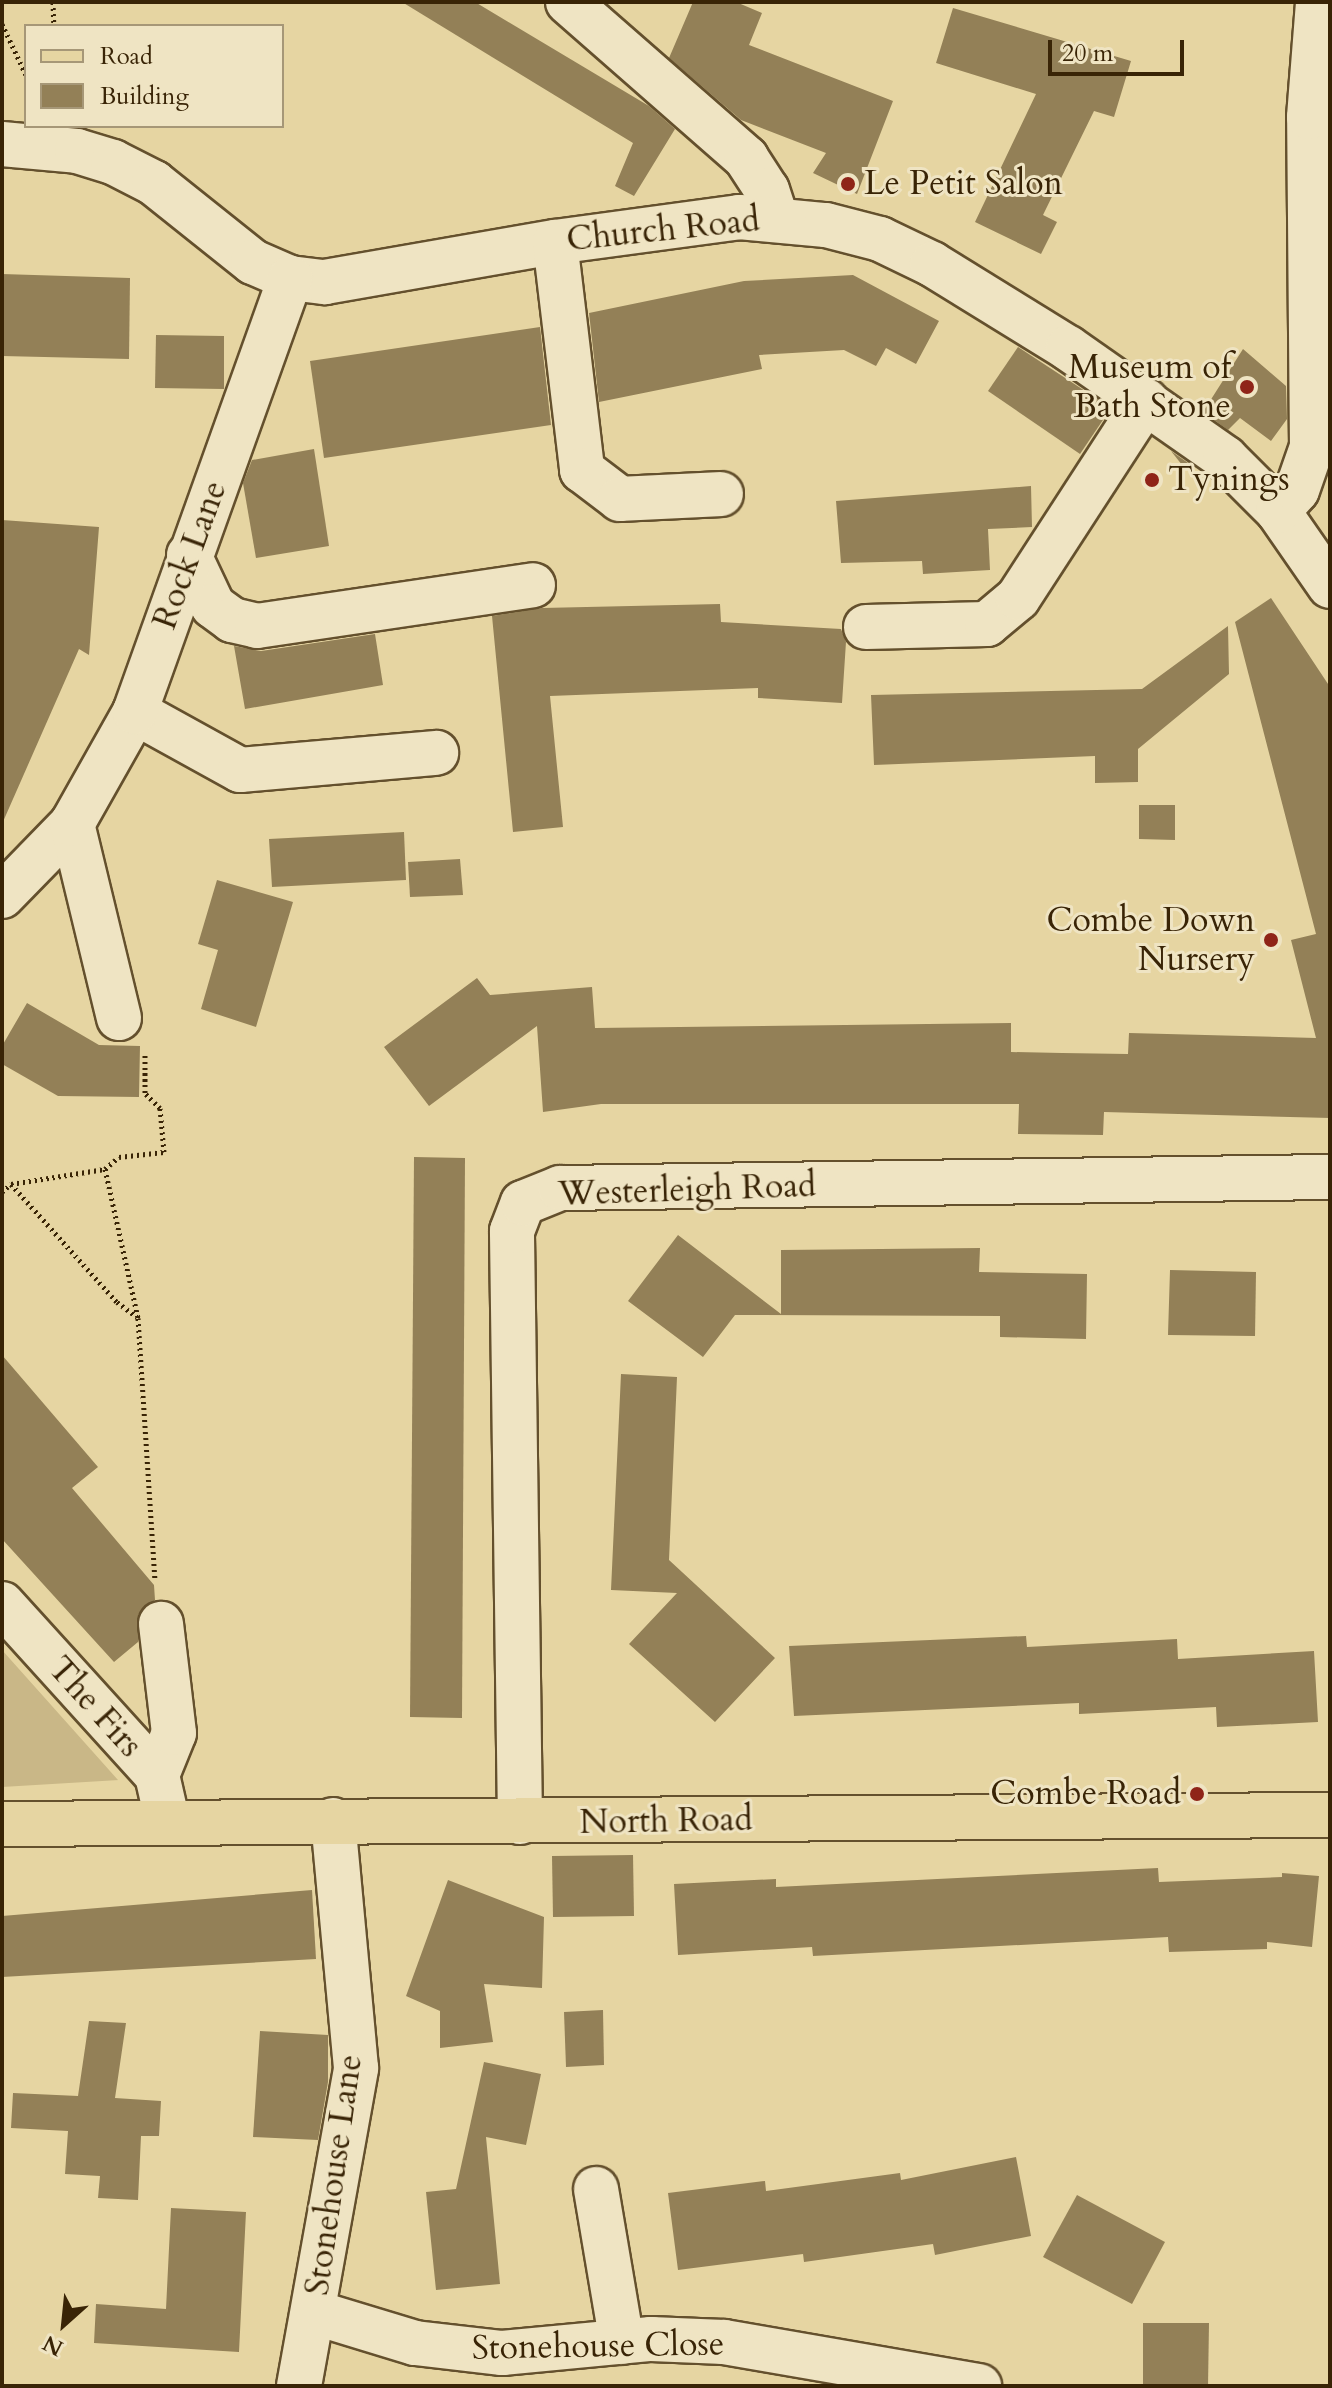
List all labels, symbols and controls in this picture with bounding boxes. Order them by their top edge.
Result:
legend [24,24,284,128]
scale bar [1052,24,1188,74]
text: 20 m [1062,37,1113,70]
text: Road [100,40,153,73]
text: Building [100,80,189,113]
place label: Le Petit Salon [864,164,1063,204]
marker: Le Petit Salon [839,175,857,193]
street label: Church Road [565,200,761,260]
place label: Museum of Bath Stone [1068,347,1231,426]
marker: Museum of Bath Stone [1238,378,1256,396]
place label: Tynings [1168,460,1290,500]
marker: Tynings [1143,471,1161,489]
street label: Rock Lane [144,475,236,635]
place label: Combe Down Nursery [1046,900,1255,980]
marker: Combe Down Nursery [1262,931,1280,949]
street label: Westerleigh Road [557,1165,817,1215]
street label: The Firs [39,1648,151,1766]
place label: Combe Road [990,1774,1181,1814]
marker: Combe Road [1188,1785,1206,1803]
street label: North Road [579,1799,753,1843]
street label: Stonehouse Lane [297,2052,371,2298]
north arrow [24,2284,104,2364]
street label: Stonehouse Close [471,2323,725,2369]
text: N [38,2328,68,2363]

